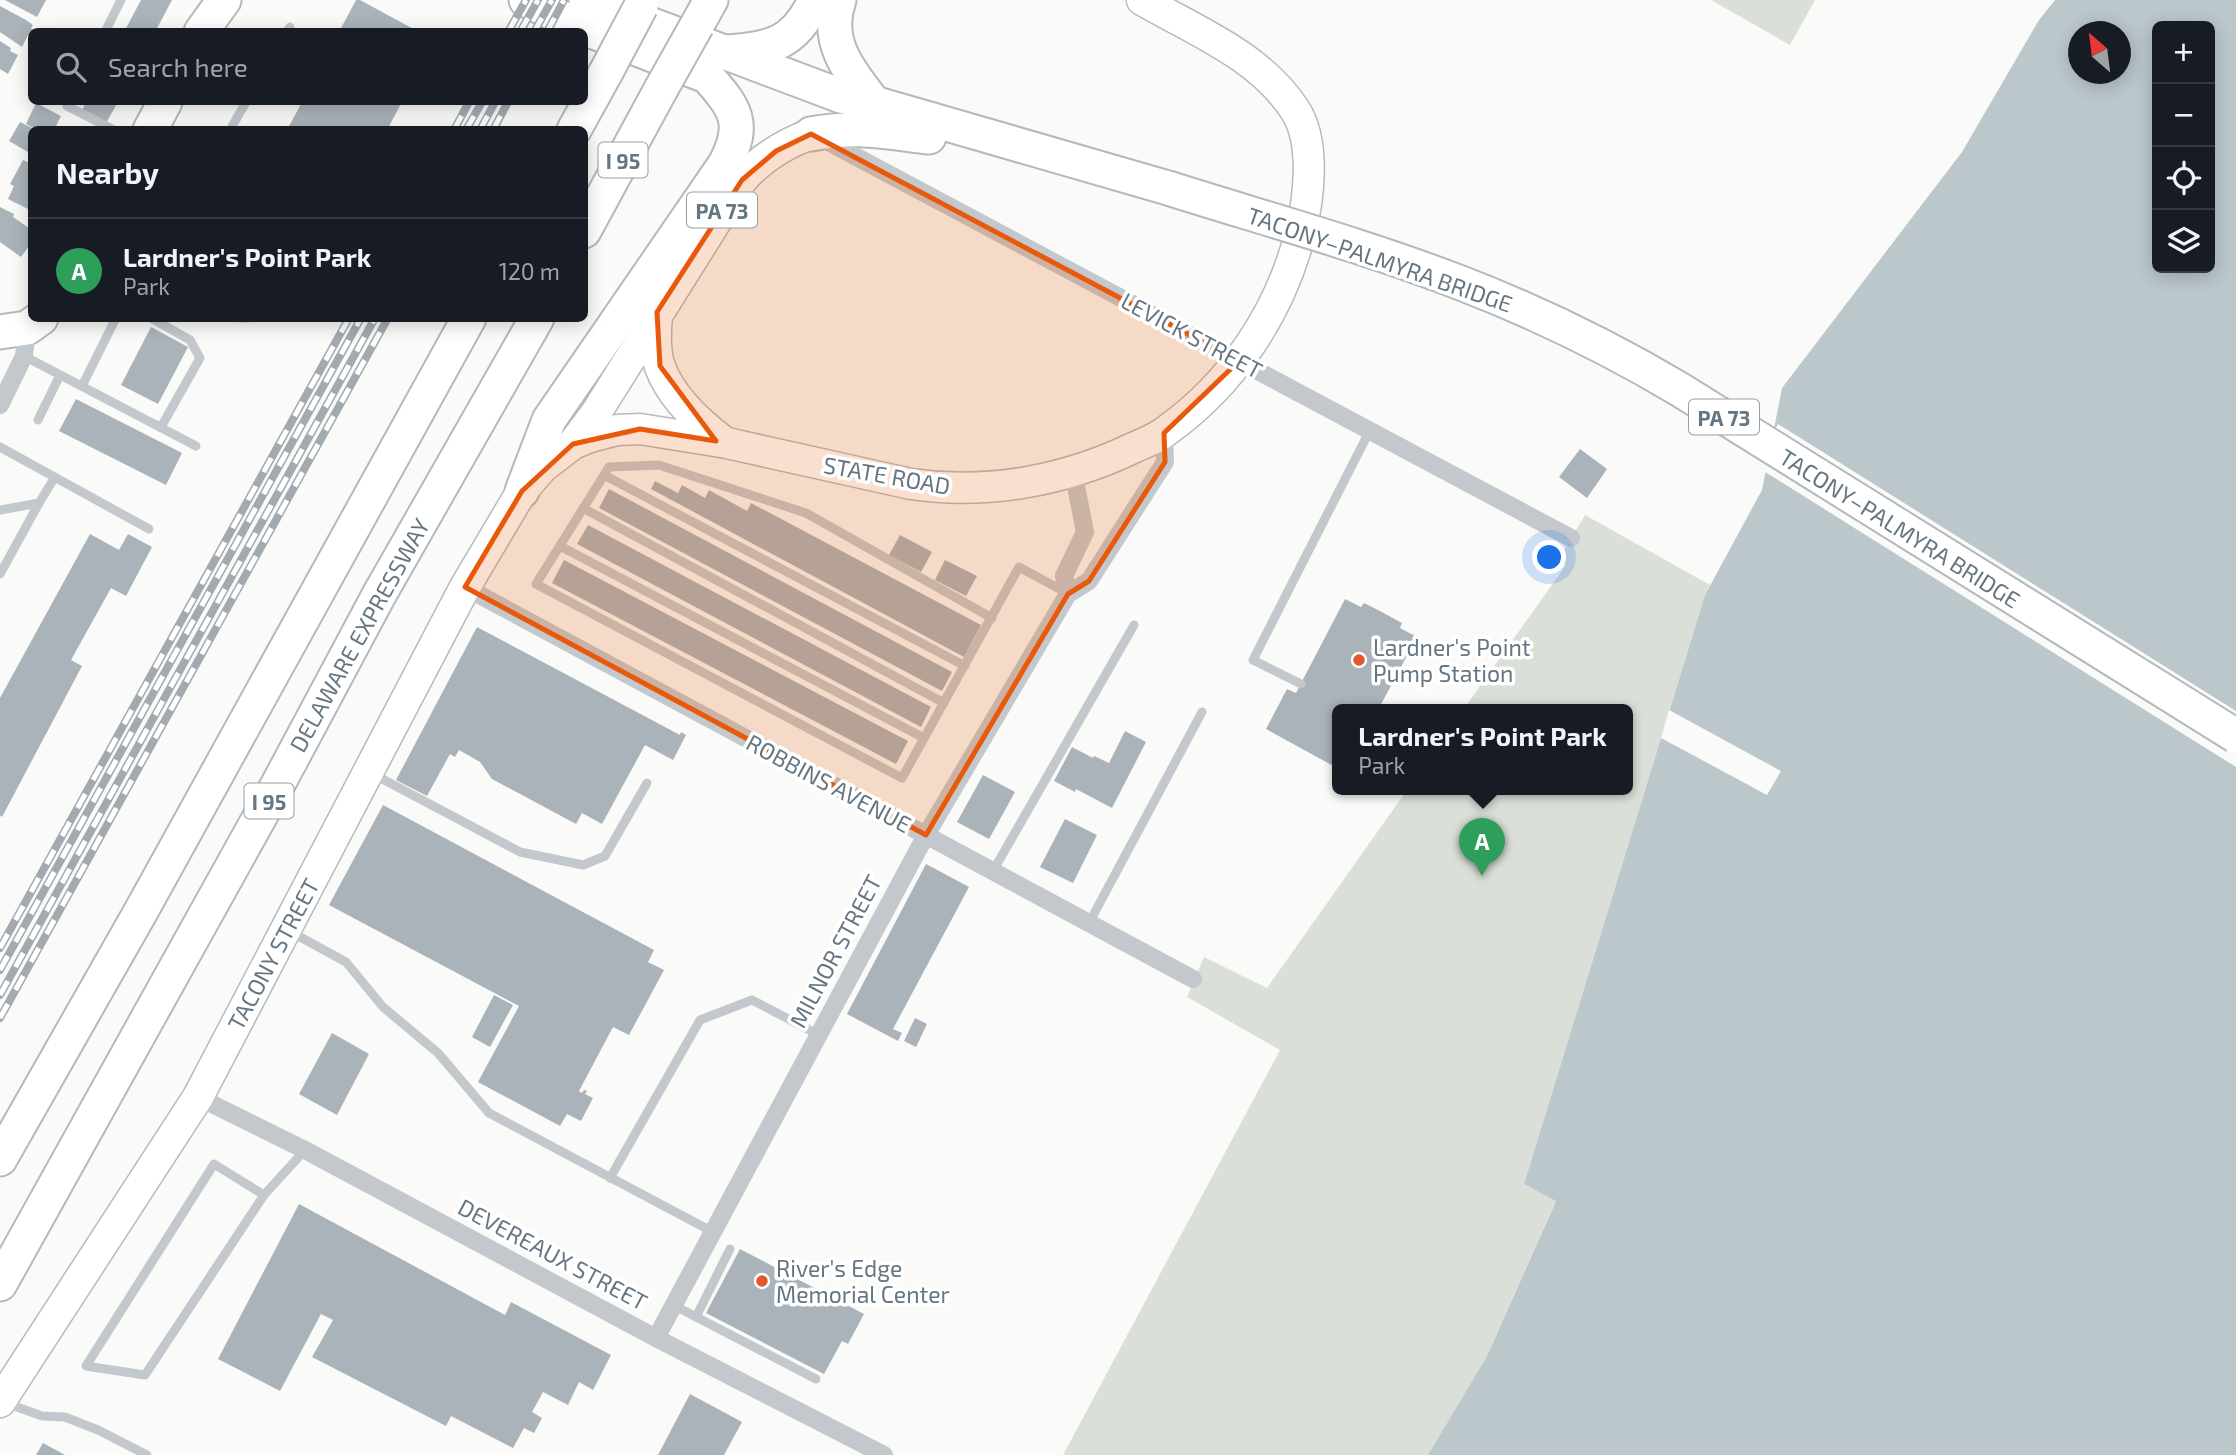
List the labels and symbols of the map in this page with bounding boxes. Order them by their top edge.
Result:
north arrow [2068,21,2131,84]
road number: I 95 [598,142,648,178]
road number: PA 73 [687,192,757,228]
street label: TACONY–PALMYRA BRIDGE [1244,200,1516,318]
street label: LEVICK STREET [1117,286,1267,384]
road number: PA 73 [1689,400,1759,434]
street label: TACONY–PALMYRA BRIDGE [1775,442,2025,614]
street label: STATE ROAD [821,450,953,500]
street label: DELAWARE EXPRESSWAY [283,513,435,757]
your location [1532,540,1566,574]
place label: Lardner's Point Pump Station [1373,633,1531,687]
marker: Lardner's Point Pump Station [1351,652,1367,668]
street label: ROBBINS AVENUE [742,728,916,838]
road number: I 95 [244,784,294,818]
pin: A [1459,818,1505,876]
street label: MILNOR STREET [783,870,887,1032]
street label: TACONY STREET [221,873,325,1035]
street label: DEVEREAUX STREET [454,1192,652,1316]
place label: River's Edge Memorial Center [776,1254,950,1308]
marker: River's Edge Memorial Center [754,1273,770,1289]

